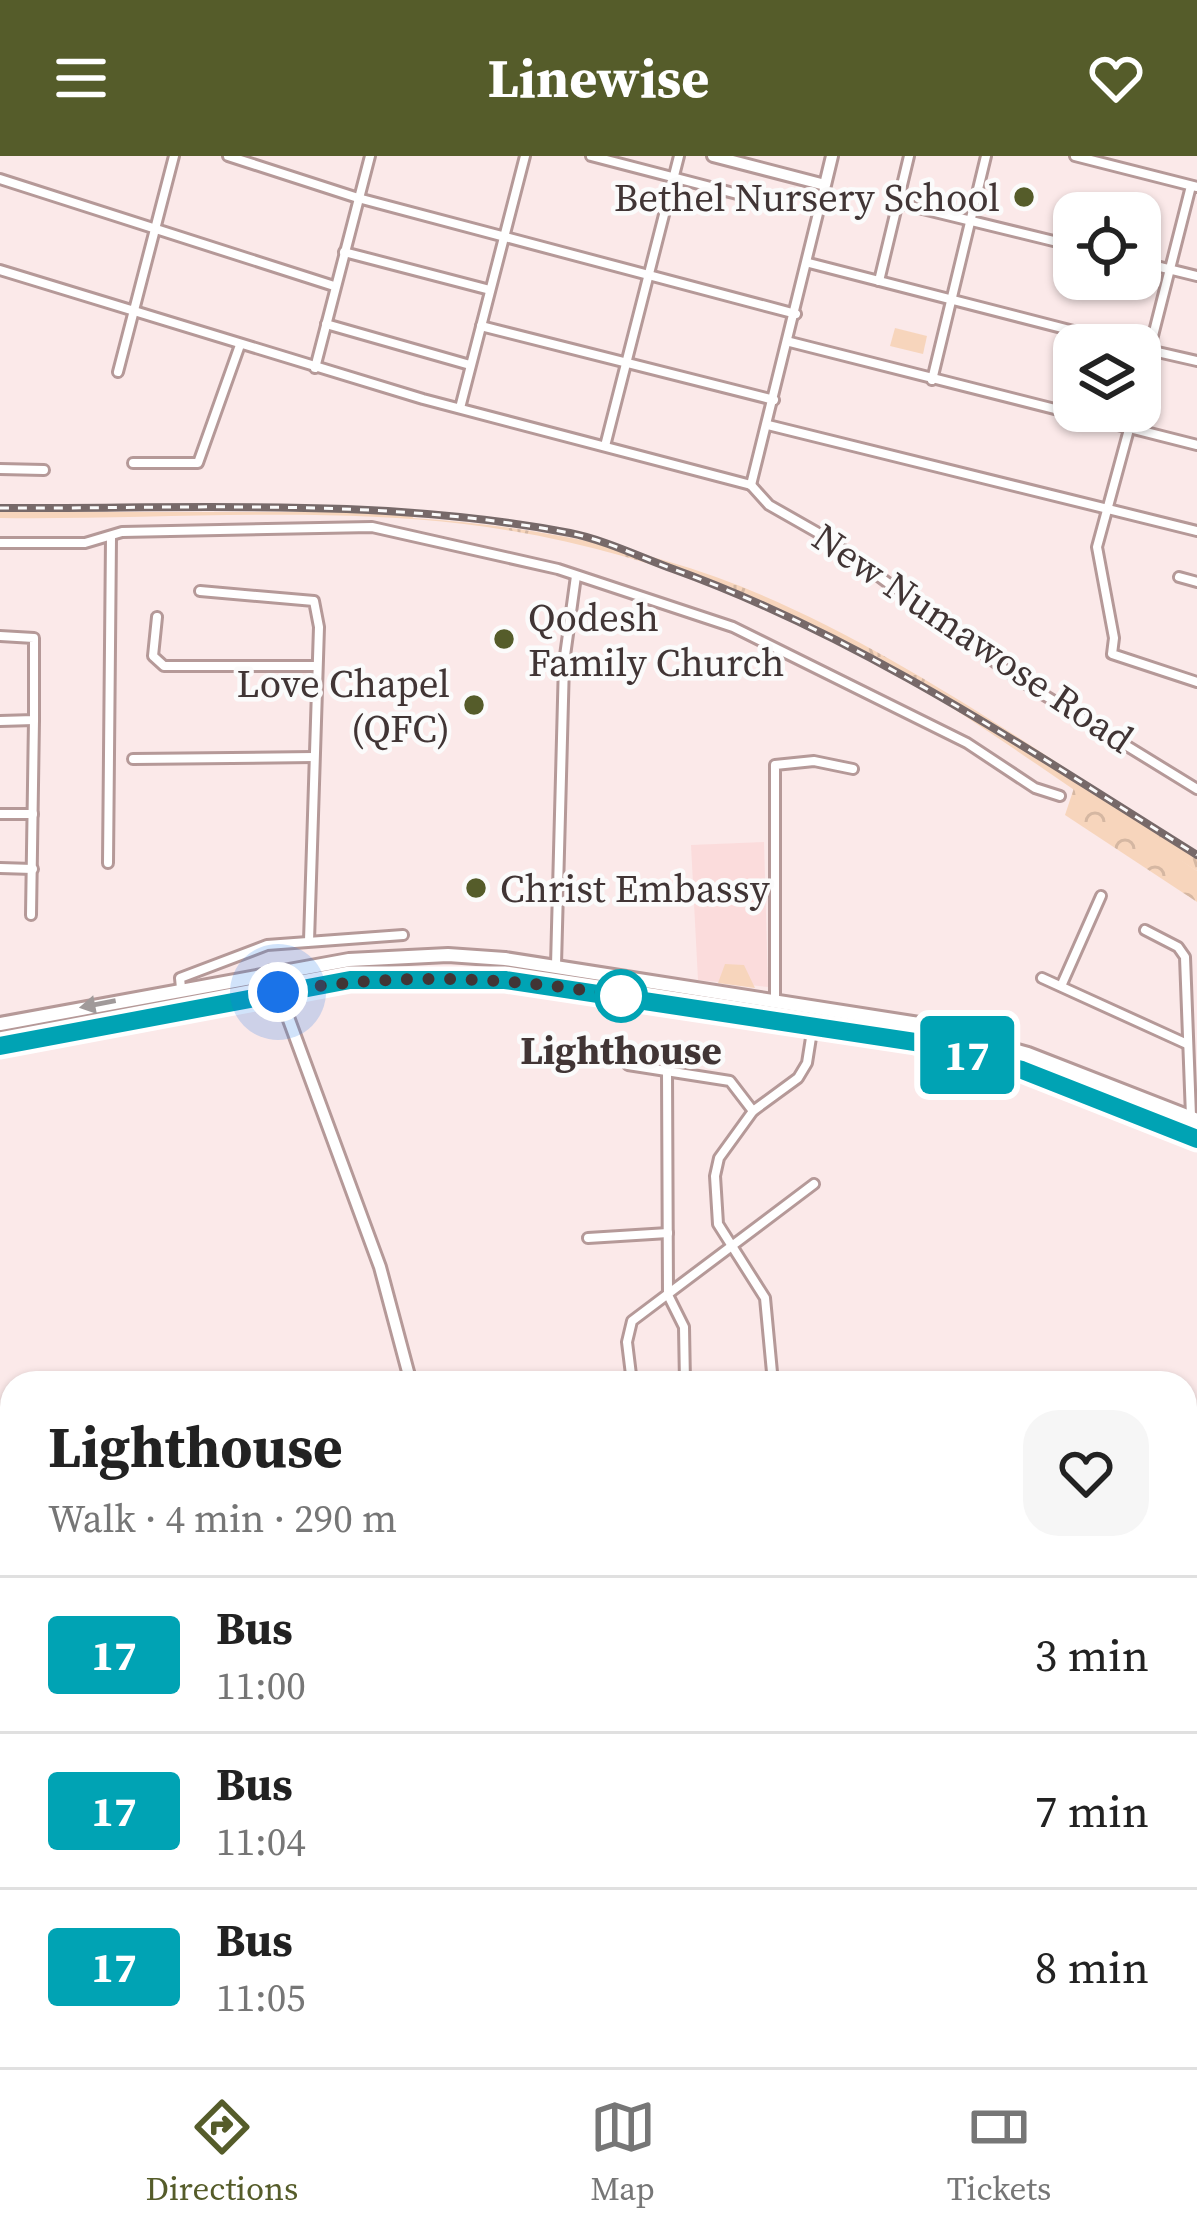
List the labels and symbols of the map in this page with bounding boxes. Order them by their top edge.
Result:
place label: Bethel Nursery School [614,171,1000,224]
marker: Bethel Nursery School [1011,184,1037,210]
street label: New Numawose Road [802,511,1144,765]
place label: Qodesh Family Church [528,591,784,689]
marker: Qodesh Family Church [491,626,517,652]
place label: Love Chapel (QFC) [236,657,450,755]
marker: Love Chapel (QFC) [461,692,487,718]
place label: Christ Embassy [500,862,770,915]
marker: Christ Embassy [463,875,489,901]
your location [248,962,308,1022]
marker: Lighthouse [596,971,646,1021]
one-way arrow [79,994,116,1013]
line badge: 17 [913,1016,1021,1094]
place label: Lighthouse [520,1024,722,1077]

